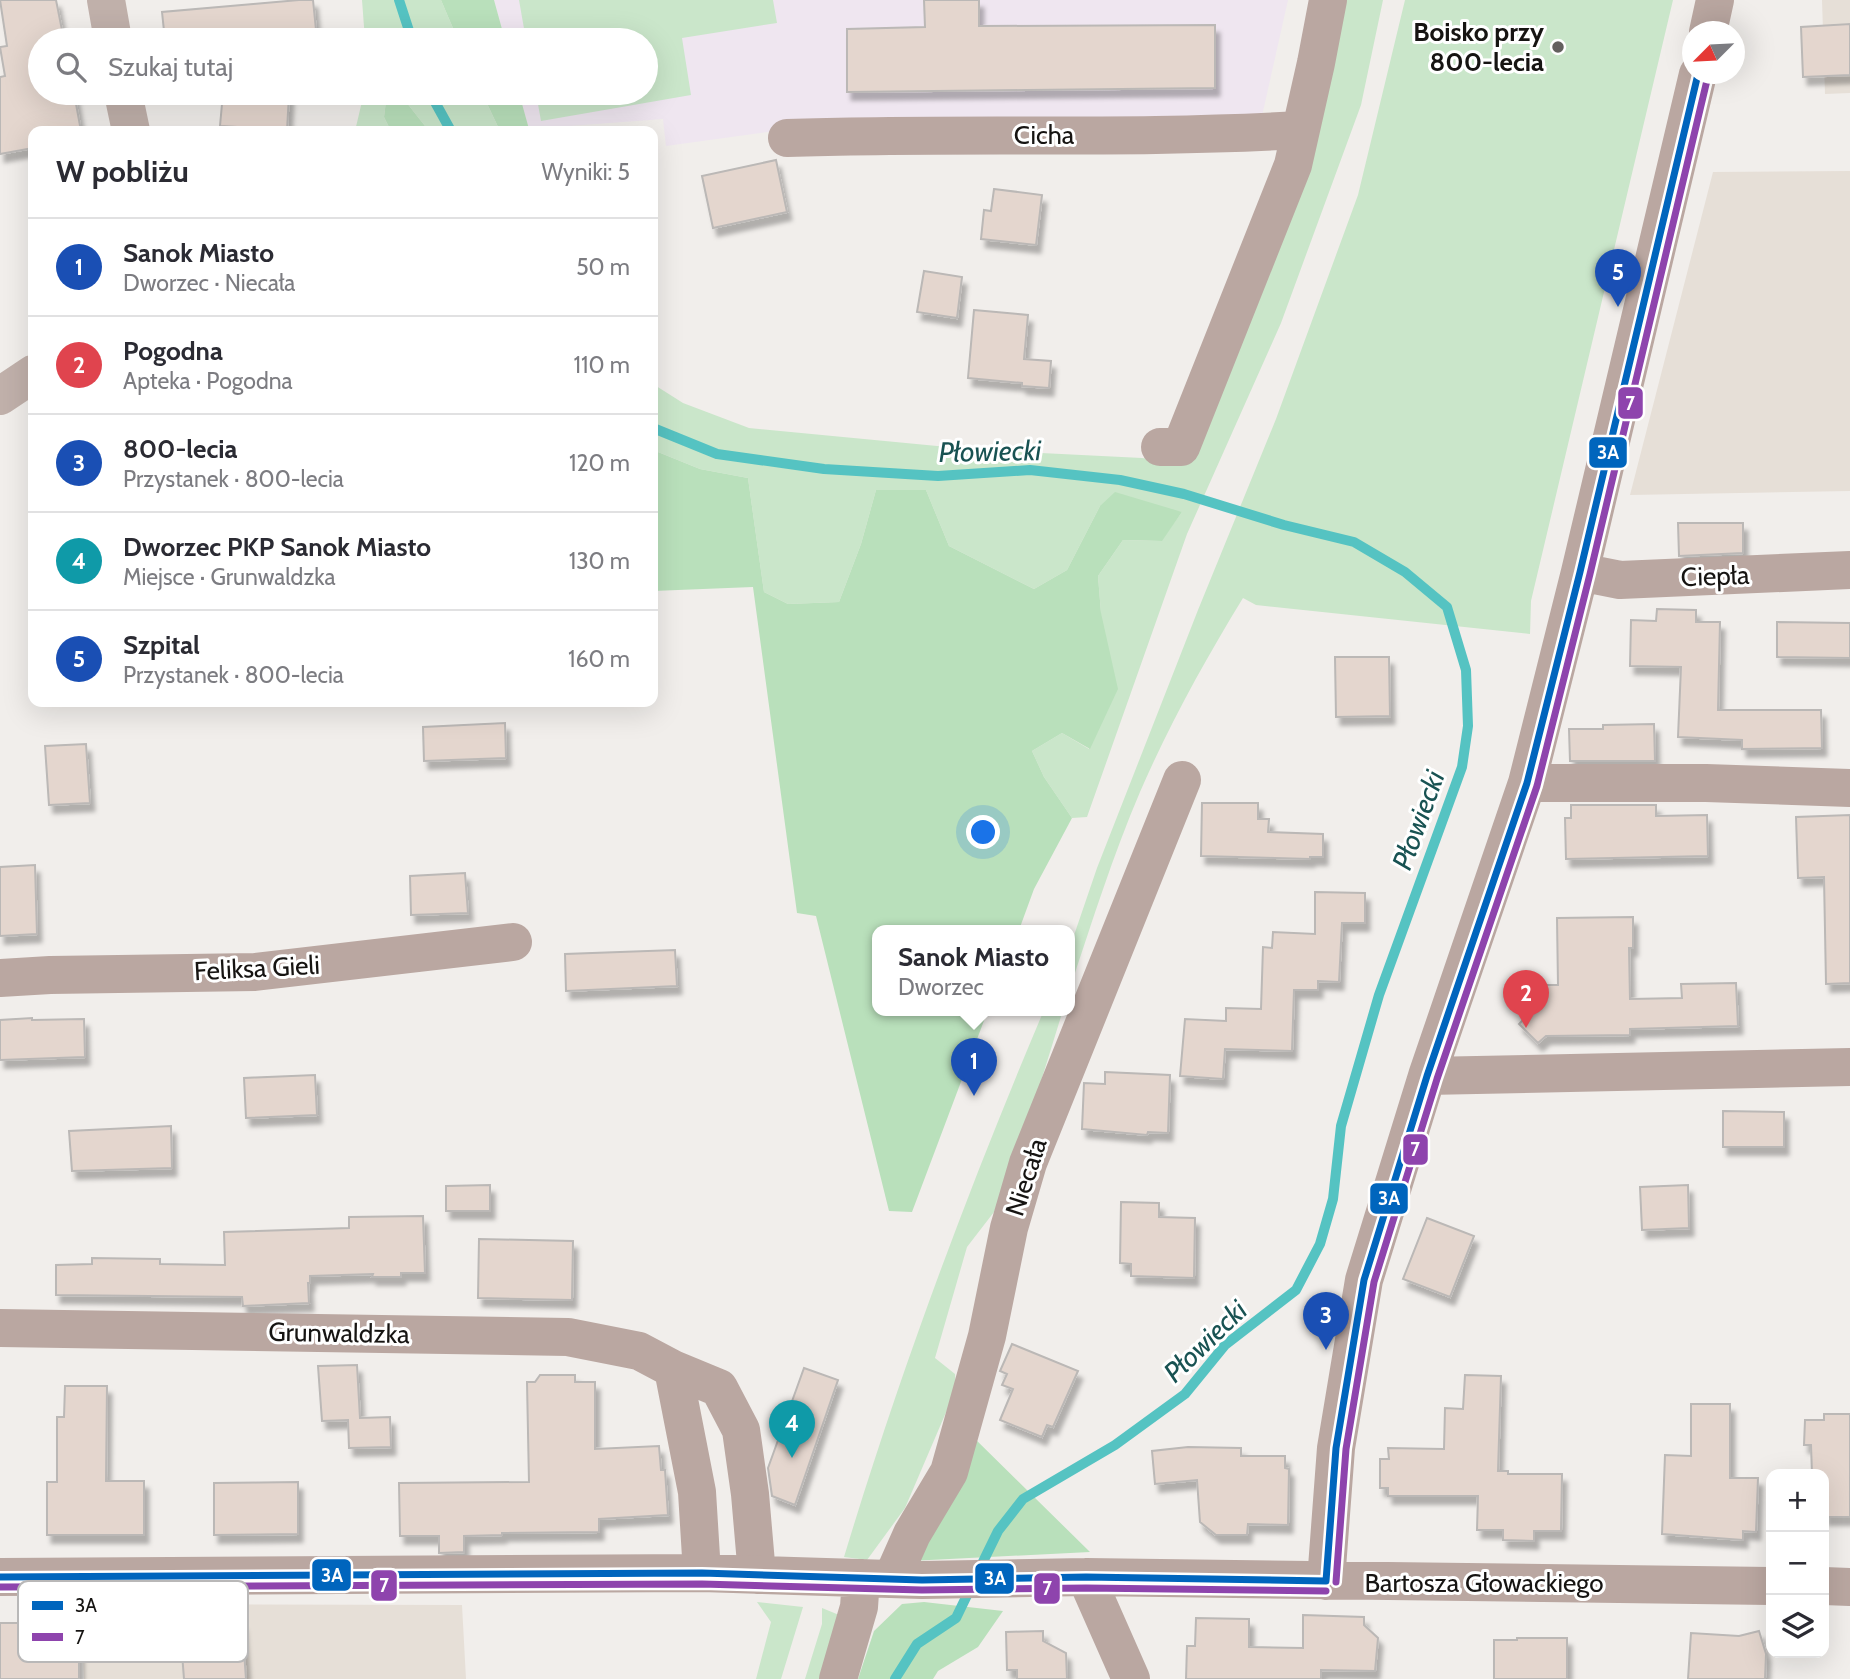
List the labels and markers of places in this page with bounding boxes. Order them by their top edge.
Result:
place label: Boisko przy 800-lecia [1413,16,1544,78]
marker: Boisko przy 800-lecia [1550,39,1566,55]
pin: 5 [1595,249,1641,307]
pin: 2 [1503,970,1549,1028]
pin: 1 [951,1038,997,1096]
pin: 3 [1303,1292,1349,1350]
pin: 4 [769,1400,815,1458]

